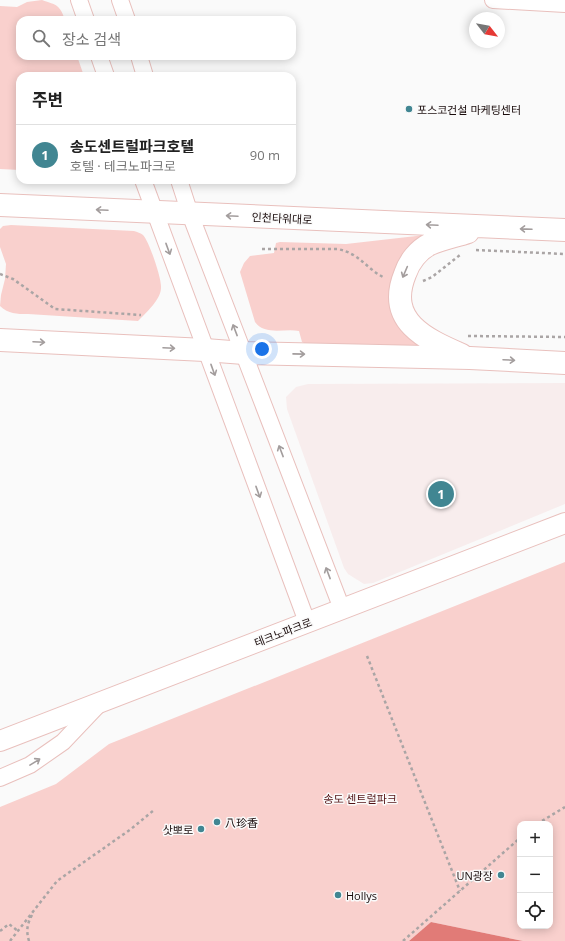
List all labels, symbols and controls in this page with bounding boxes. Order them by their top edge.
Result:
north arrow [469,12,505,48]
search box [16,16,296,60]
icon: search [30,27,52,49]
text: 장소 검색 [62,29,121,49]
text: 주변 [32,88,63,111]
place label: 포스코건설 마케팅센터 [417,102,521,117]
marker: 포스코건설 마케팅센터 [404,104,414,114]
text: 송도센트럴파크호텔 [70,136,194,156]
text: 1 [41,146,49,164]
text: 90 m [250,146,280,164]
text: 호텔 · 테크노파크로 [70,157,176,175]
one-way arrow [96,206,109,213]
street label: 인천타워대로 [251,209,313,227]
one-way arrow [226,212,239,219]
one-way arrow [426,221,439,229]
one-way arrow [520,225,533,233]
one-way arrow [164,242,172,254]
one-way arrow [401,266,409,278]
one-way arrow [230,324,238,336]
one-way arrow [32,339,45,346]
your location [252,339,272,359]
one-way arrow [162,345,175,352]
one-way arrow [292,350,305,358]
one-way arrow [502,356,515,364]
one-way arrow [210,364,218,376]
one-way arrow [277,446,285,458]
pin: 1 [428,479,454,509]
one-way arrow [255,486,263,498]
one-way arrow [323,567,331,579]
street label: 테크노파크로 [252,614,314,650]
one-way arrow [29,757,41,765]
park label: 송도 센트럴파크 [323,791,397,806]
place label: 八珍香 [225,815,258,830]
marker: 八珍香 [212,817,222,827]
map controls [517,821,553,929]
button: + [517,821,553,857]
place label: 삿뽀로 [163,822,193,837]
marker: 삿뽀로 [196,824,206,834]
button: − [517,857,553,893]
place label: UN광장 [456,868,493,883]
marker: UN광장 [496,870,506,880]
place label: Hollys [346,888,377,903]
marker: Hollys [333,890,343,900]
button: locate [517,893,553,929]

